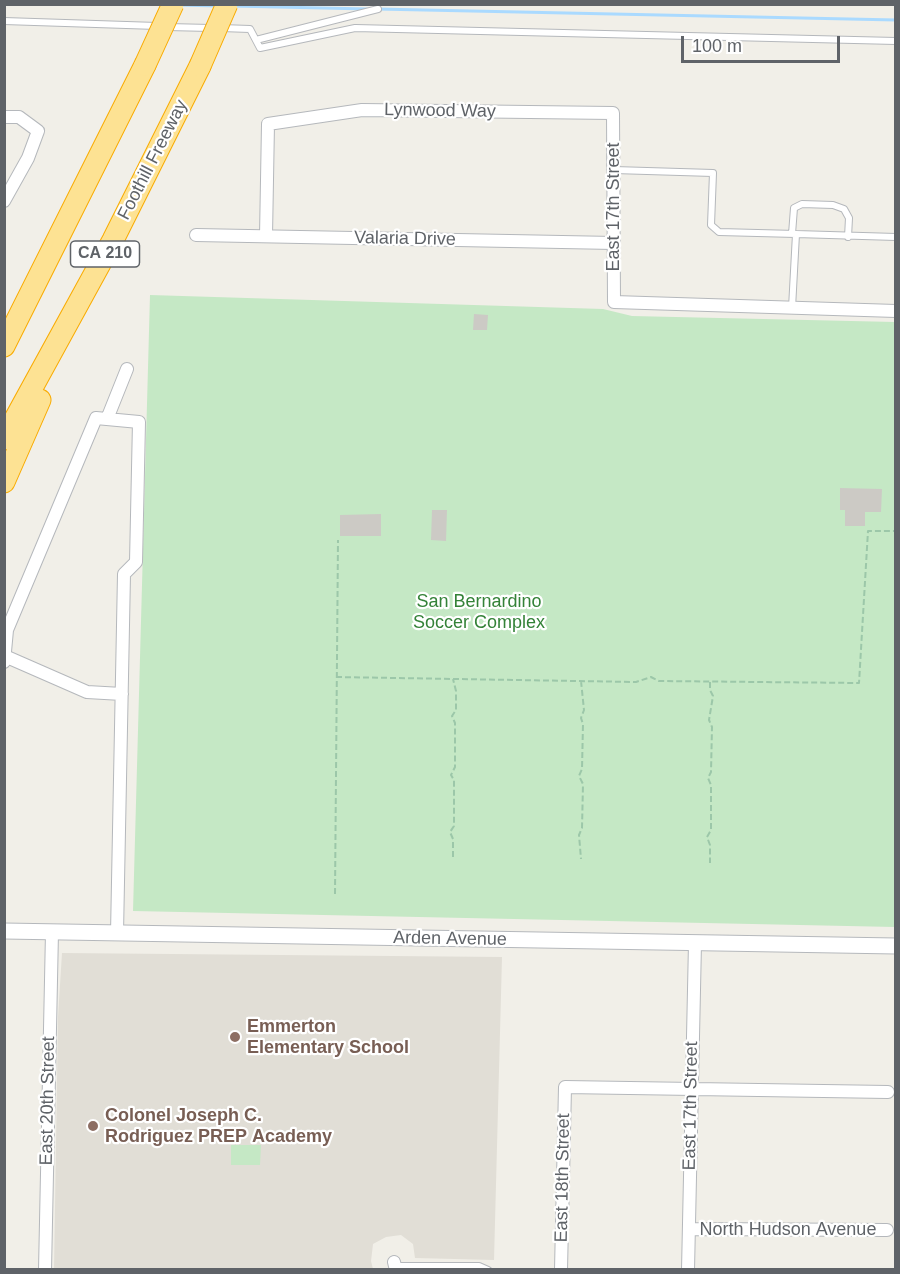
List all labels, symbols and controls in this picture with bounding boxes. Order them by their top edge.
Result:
scale bar [684,24,843,62]
text: 100 m [692,36,742,56]
street label: Foothill Freeway [113,96,193,224]
street label: Lynwood Way [384,99,496,123]
street label: East 17th Street [603,142,625,272]
street label: Valaria Drive [354,227,456,251]
road number: CA 210 [70,241,140,267]
park label: San Bernardino Soccer Complex [413,591,545,634]
street label: Arden Avenue [393,927,507,951]
place label: Emmerton Elementary School [247,1016,409,1058]
marker: Emmerton Elementary School [228,1030,242,1044]
street label: East 20th Street [36,1036,60,1166]
street label: East 17th Street [679,1041,703,1171]
place label: Colonel Joseph C. Rodriguez PREP Academy [105,1105,332,1148]
street label: East 18th Street [551,1113,575,1243]
marker: Colonel Joseph C. Rodriguez PREP Academy [86,1119,100,1133]
street label: North Hudson Avenue [700,1219,876,1241]

